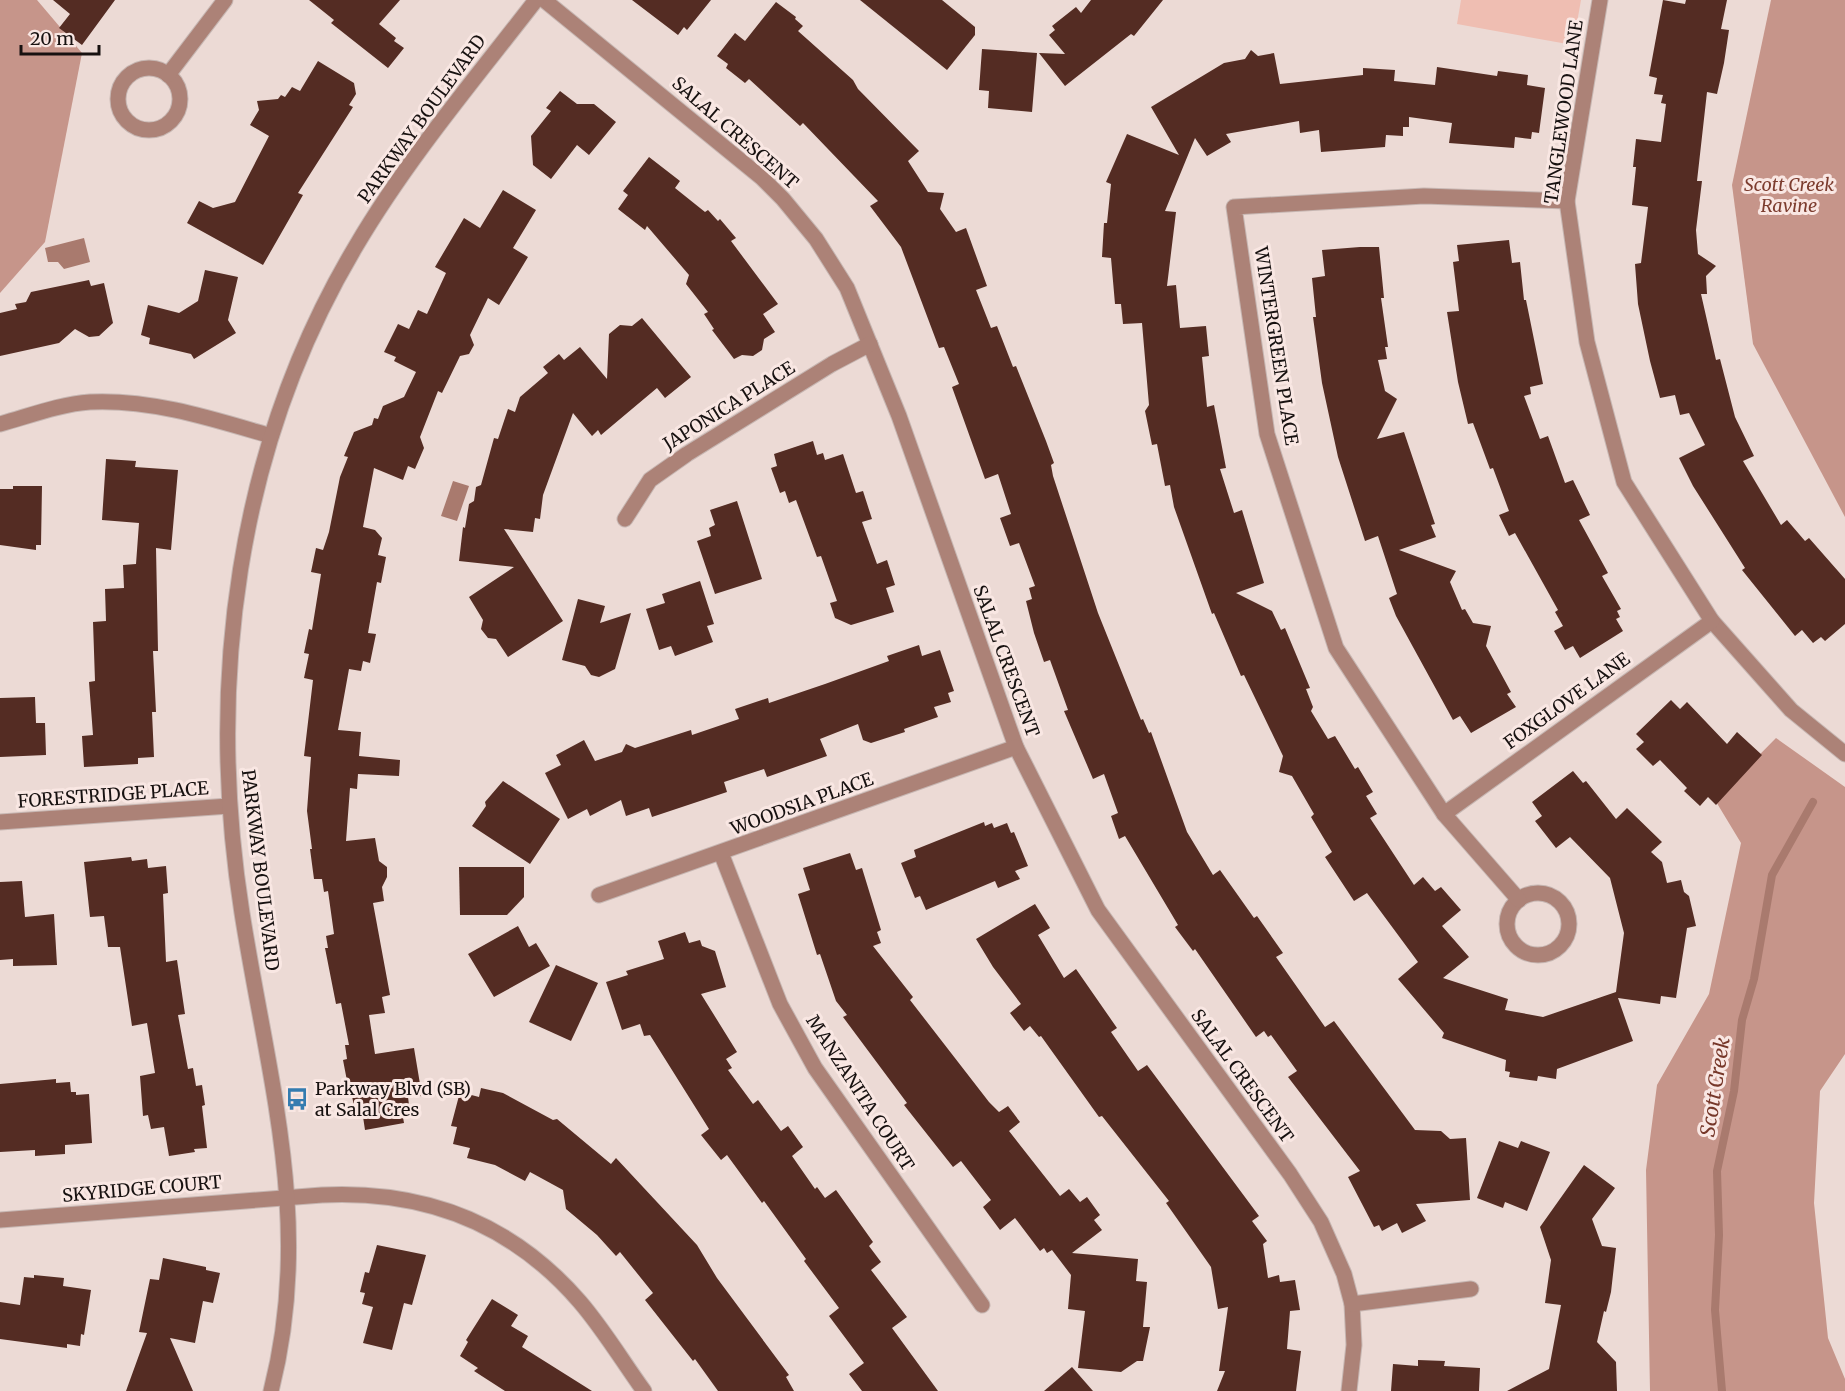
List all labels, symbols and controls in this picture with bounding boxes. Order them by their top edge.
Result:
scale bar [21,18,99,56]
street label: TANGLEWOOD LANE [1539,18,1588,205]
text: 20 m [30,27,74,50]
street label: PARKWAY BOULEVARD [353,30,490,207]
street label: SALAL CRESCENT [667,72,804,194]
park label: Scott Creek Ravine [1744,173,1834,217]
street label: WINTERGREEN PLACE [1249,244,1304,447]
street label: JAPONICA PLACE [658,356,799,456]
street label: SALAL CRESCENT [968,582,1045,740]
street label: FOXGLOVE LANE [1499,647,1635,754]
street label: WOODSIA PLACE [726,767,877,840]
street label: PARKWAY BOULEVARD [237,768,284,972]
street label: FORESTRIDGE PLACE [17,776,210,813]
street label: SALAL CRESCENT [1186,1004,1299,1148]
street label: MANZANITA COURT [801,1010,920,1175]
water label: Scott Creek [1694,1036,1735,1138]
place label: Parkway Blvd (SB) at Salal Cres [315,1077,471,1121]
bus stop icon: Parkway Blvd (SB) at Salal Cres [284,1086,310,1112]
street label: SKYRIDGE COURT [61,1170,223,1207]

